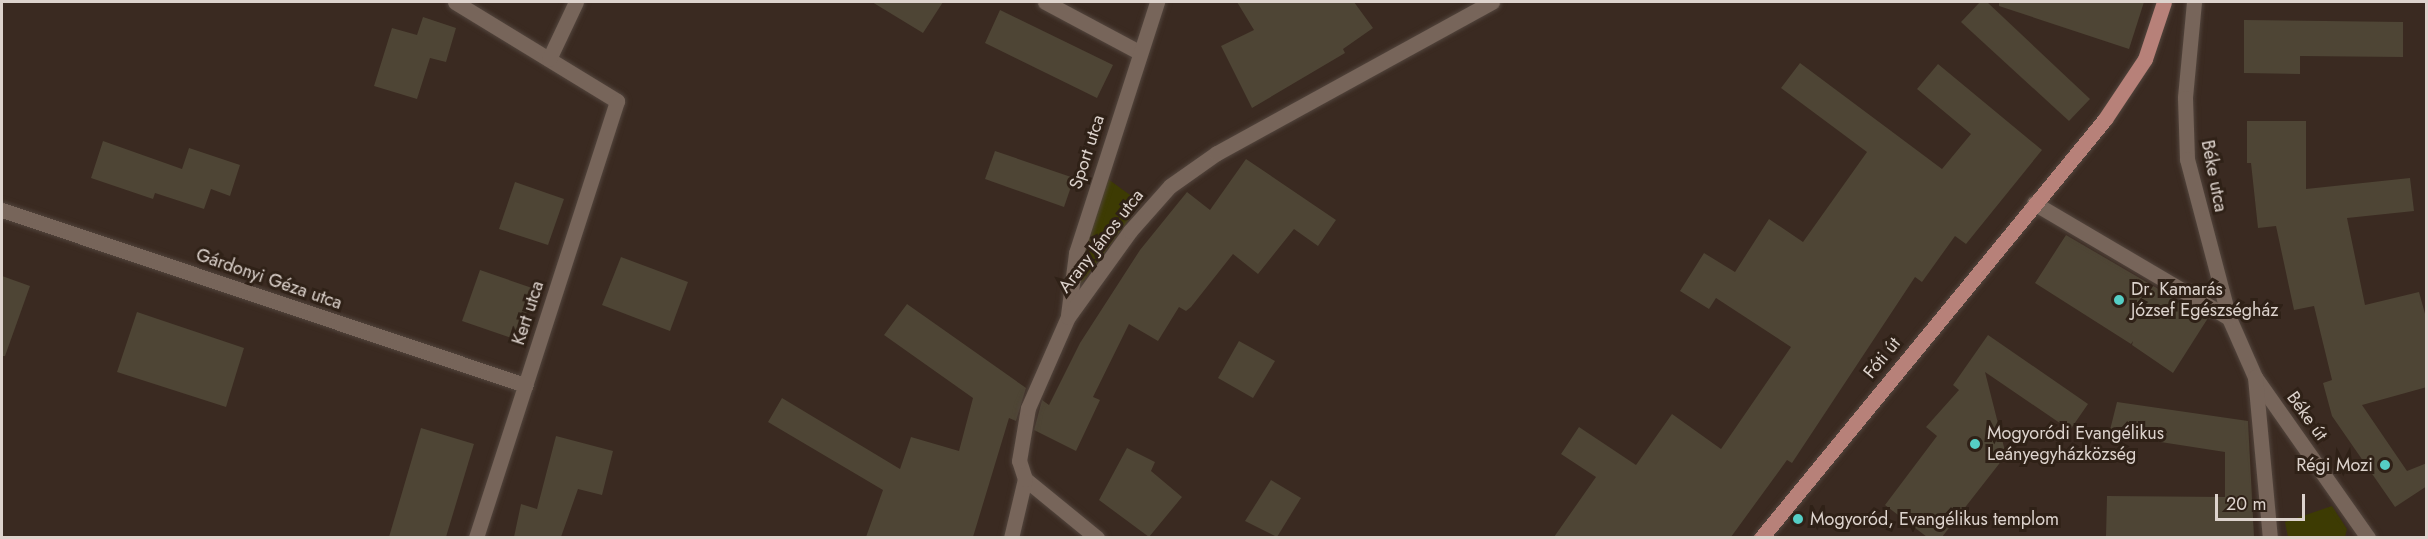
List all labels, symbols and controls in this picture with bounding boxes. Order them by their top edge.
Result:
street label: Sport utca [1065,112,1109,192]
street label: Béke utca [2196,138,2232,214]
street label: Arany János utca [1054,185,1148,297]
street label: Gárdonyi Géza utca [193,244,345,314]
street label: Kert utca [508,278,548,348]
place label: Dr. Kamarás József Egészségház [2131,279,2278,322]
marker: Dr. Kamarás József Egészségház [2112,293,2126,307]
street label: Fóti út [1859,333,1905,383]
street label: Béke út [2282,387,2332,445]
place label: Mogyoródi Evangélikus Leányegyházközség [1987,423,2164,466]
marker: Mogyoródi Evangélikus Leányegyházközség [1968,437,1982,451]
place label: Régi Mozi [2296,454,2373,476]
marker: Régi Mozi [2378,458,2392,472]
scale bar [2218,482,2308,520]
text: 20 m [2226,491,2266,517]
place label: Mogyoród, Evangélikus templom [1810,508,2059,530]
marker: Mogyoród, Evangélikus templom [1791,512,1805,526]

